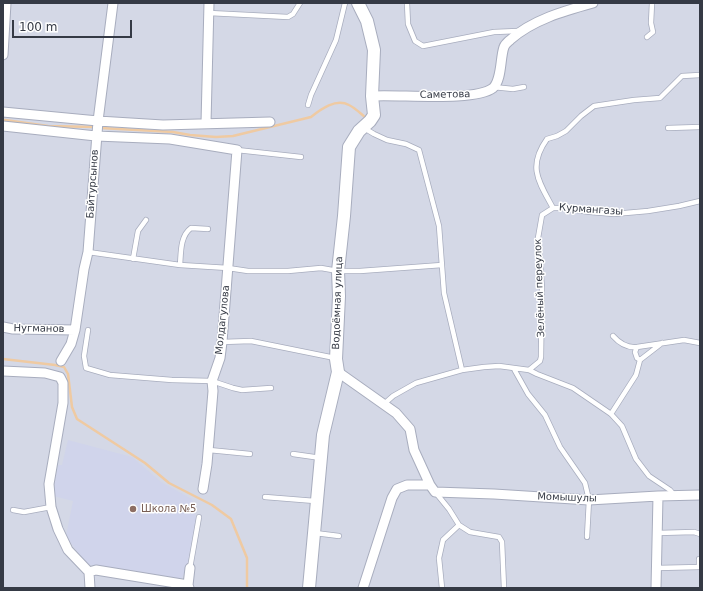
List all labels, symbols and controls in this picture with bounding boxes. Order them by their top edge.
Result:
scale bar [14,12,134,38]
text: 100 m [19,20,57,34]
street label: Саметова [420,89,470,101]
street label: Байтурсынов [85,149,101,219]
street label: Курмангазы [559,202,623,218]
street label: Зелёный переулок [532,238,548,338]
street label: Водоёмная улица [330,256,346,350]
street label: Молдагулова [213,285,233,355]
street label: Нугманов [13,323,65,335]
street label: Момышулы [537,491,597,505]
place label: Школа №5 [141,503,196,515]
marker: Школа №5 [128,504,138,514]

